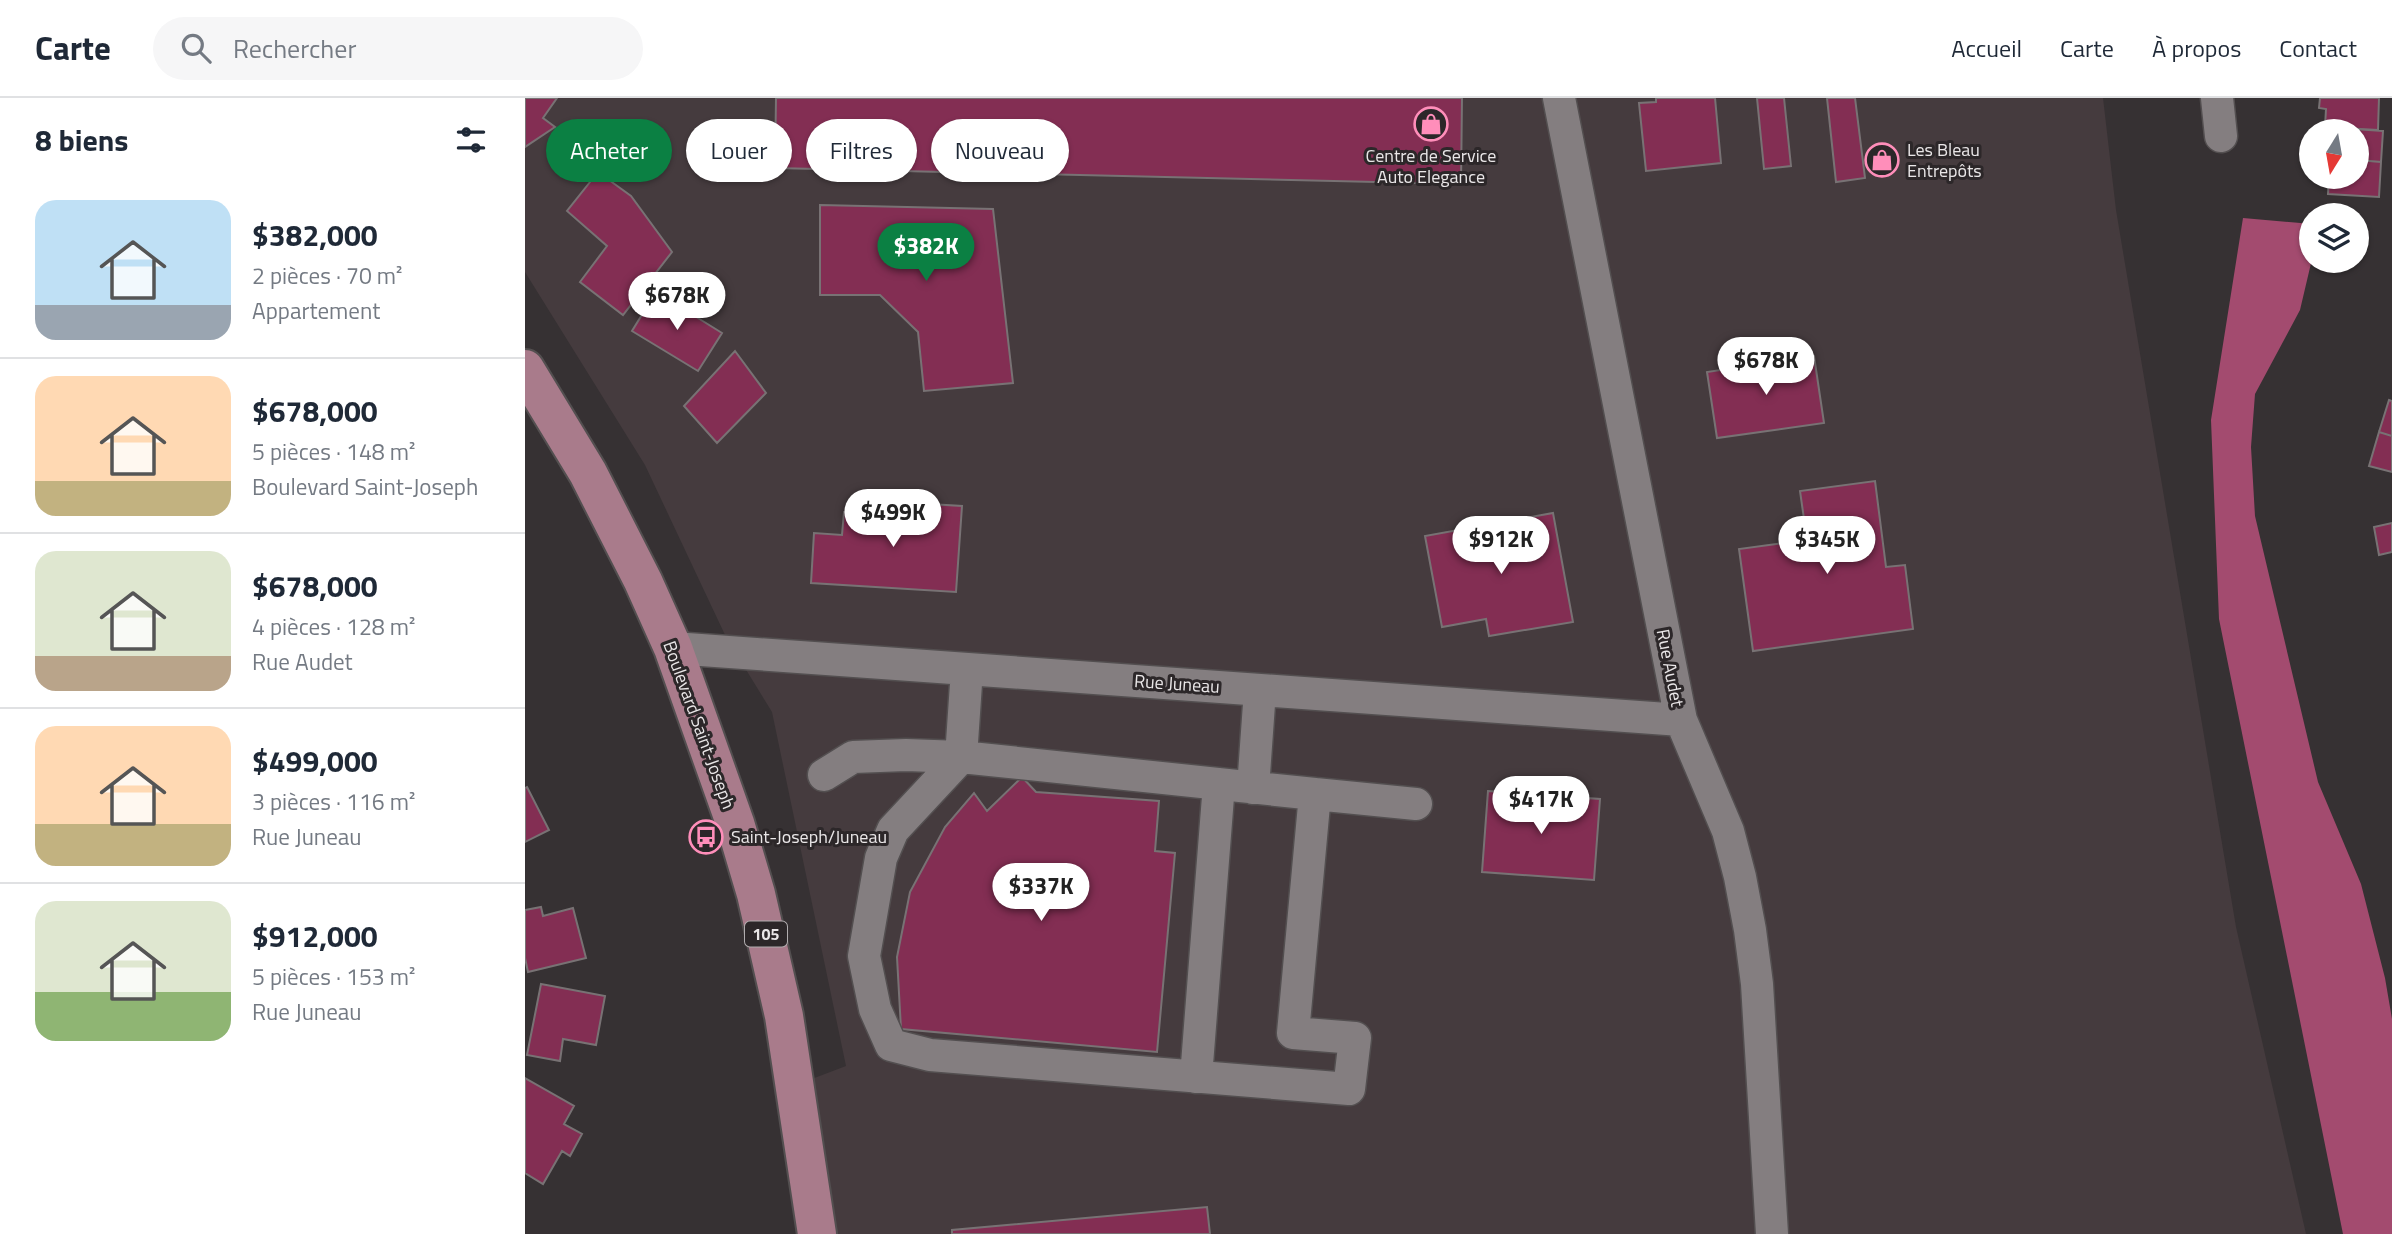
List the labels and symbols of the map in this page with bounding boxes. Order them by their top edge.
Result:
shop icon: Centre de Service Auto Elegance [1412,105,1450,143]
north arrow [2299,119,2369,189]
place label: Les Bleau Entrepôts [1907,136,1982,184]
shop icon: Les Bleau Entrepôts [1863,141,1901,179]
place label: Centre de Service Auto Elegance [1366,142,1496,190]
pin: $382K [877,223,975,283]
pin: $678K [628,272,726,332]
pin: $678K [1717,338,1815,397]
pin: $499K [844,490,942,549]
pin: $912K [1452,517,1550,576]
pin: $345K [1778,517,1876,576]
street label: Rue Audet [1650,627,1691,710]
street label: Boulevard Saint-Joseph [656,637,742,813]
street label: Rue Juneau [1133,667,1221,700]
pin: $417K [1492,776,1590,836]
bus stop icon: Saint-Joseph/Juneau [687,818,725,856]
place label: Saint-Joseph/Juneau [731,823,887,850]
pin: $337K [992,864,1090,923]
road number: 105 [745,922,787,946]

